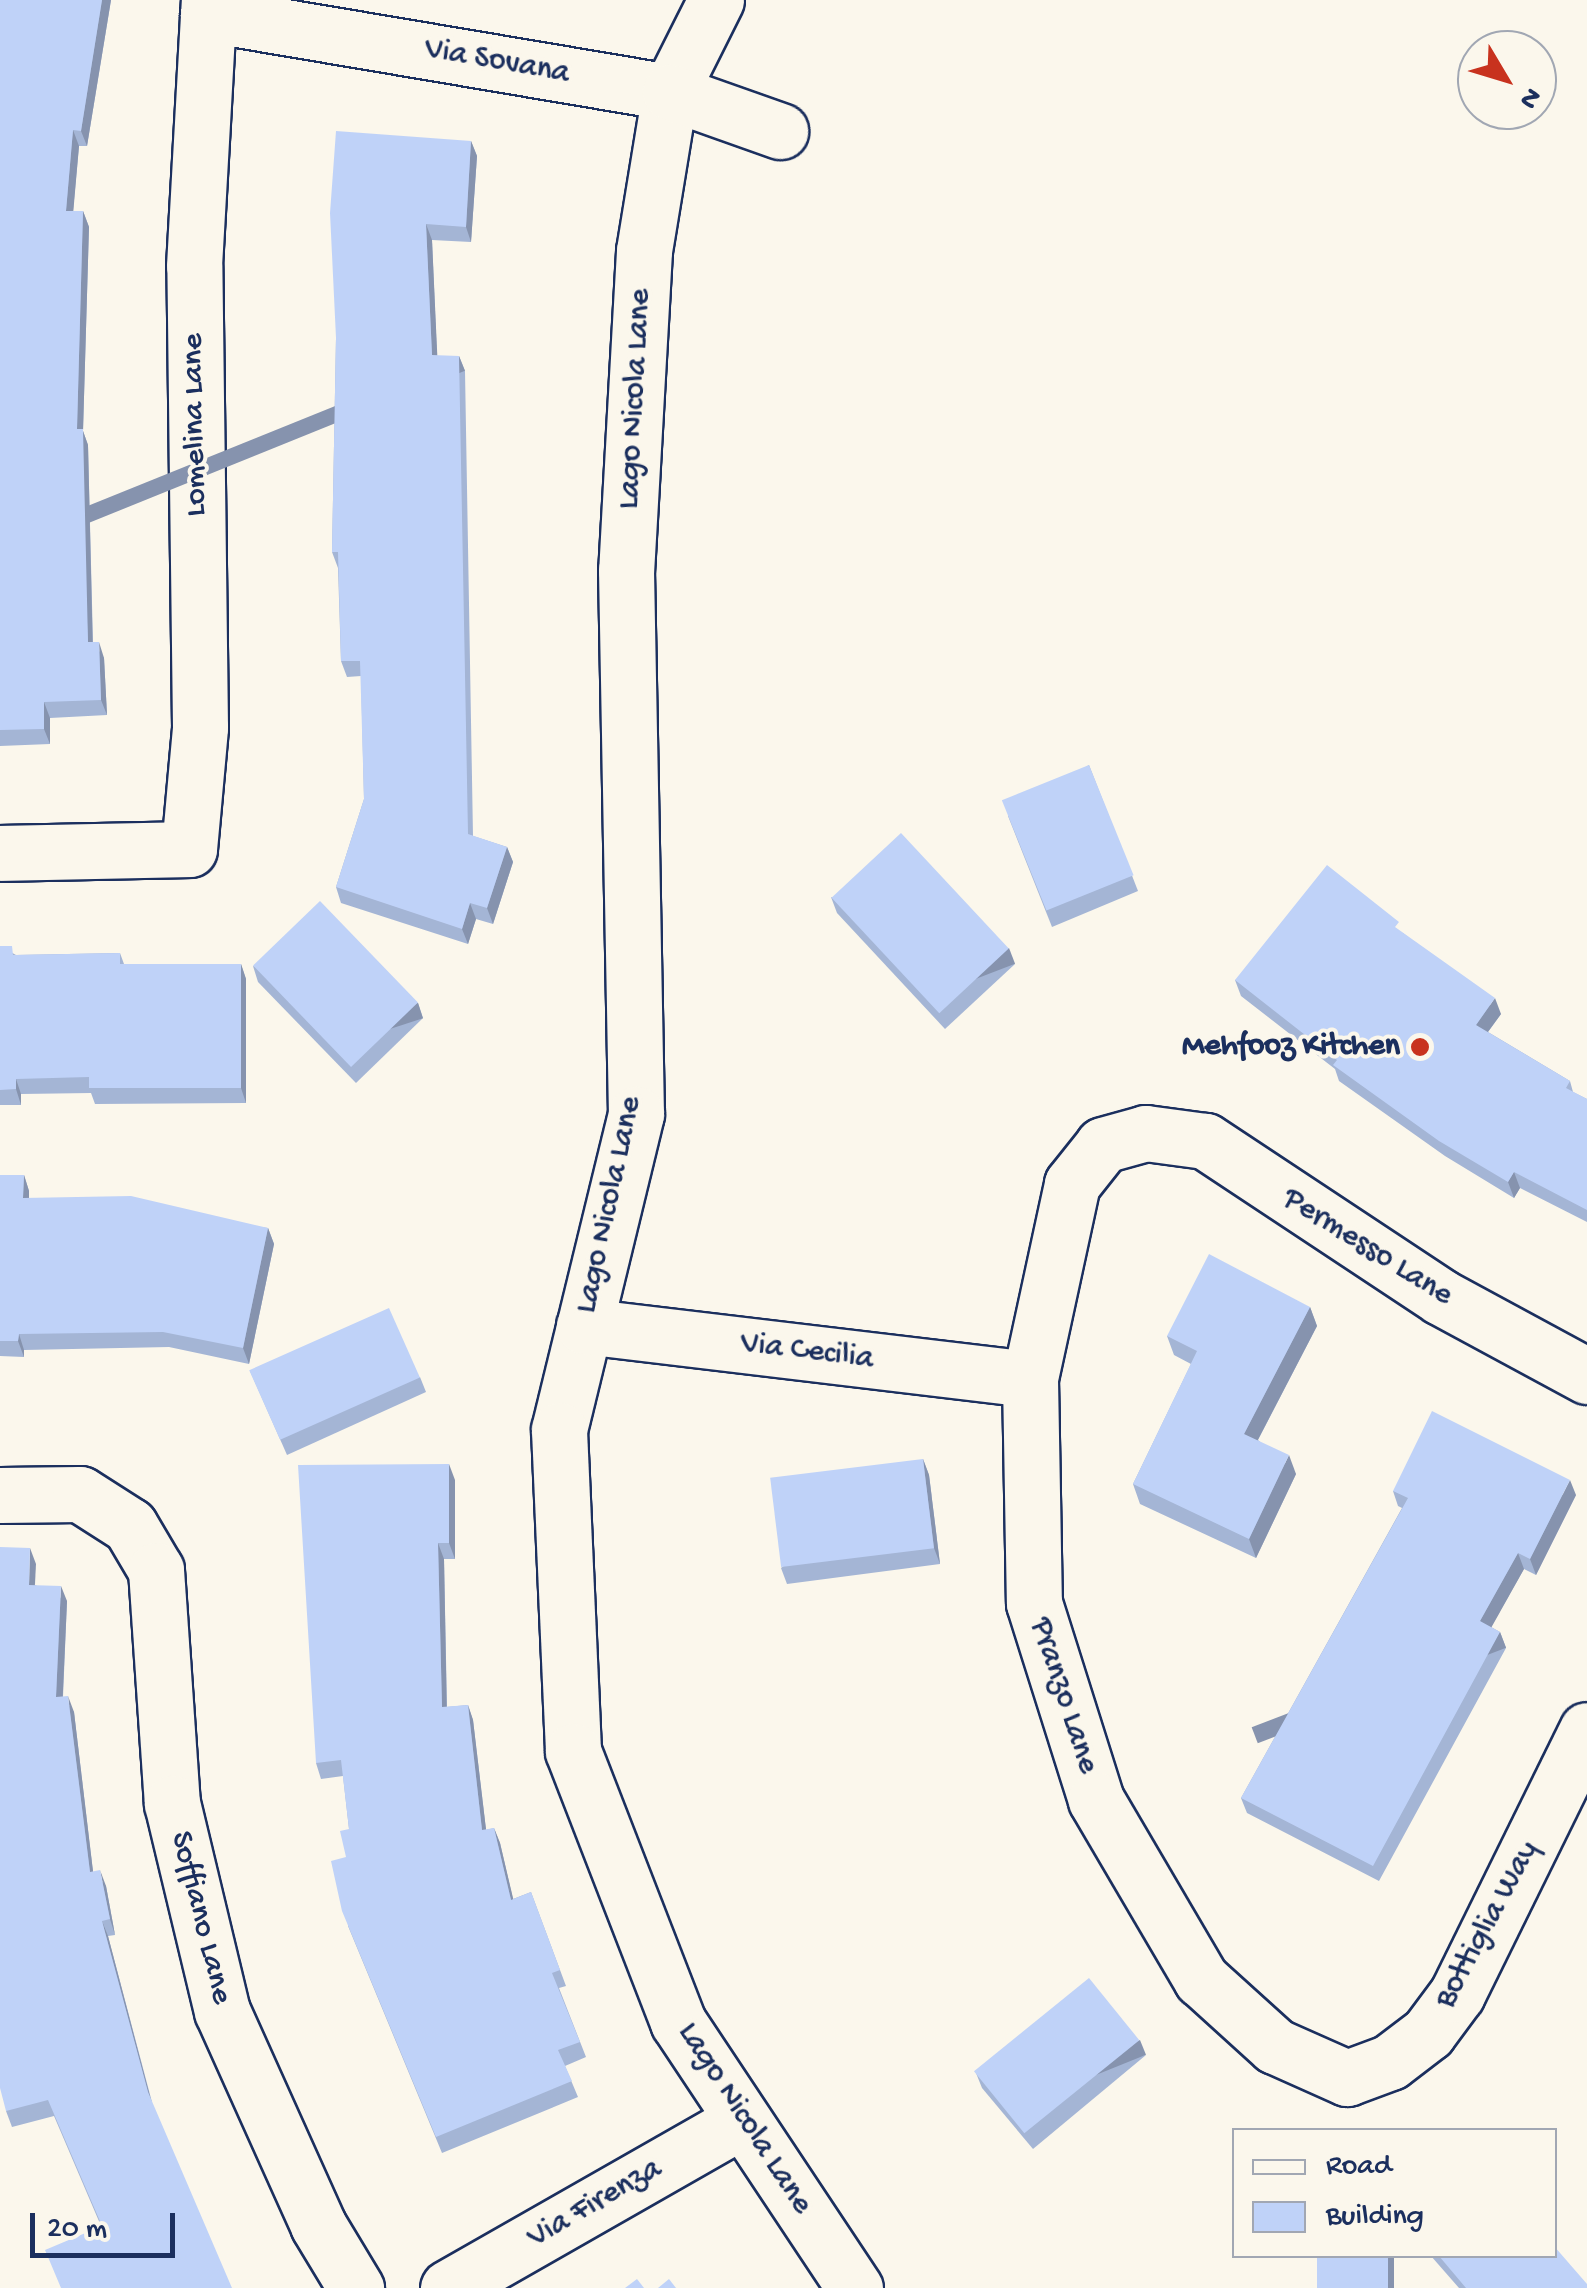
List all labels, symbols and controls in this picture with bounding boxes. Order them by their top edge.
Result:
street label: Via Sovana [422,30,572,94]
north arrow [1457,30,1557,130]
text: N [1511,80,1548,115]
street label: Lago Nicola Lane [611,288,661,510]
street label: Lomelina Lane [175,333,217,517]
place label: Mehfooz Kitchen [1182,1028,1400,1066]
marker: Mehfooz Kitchen [1409,1036,1431,1058]
street label: Lago Nicola Lane [568,1093,652,1317]
street label: Permesso Lane [1275,1180,1459,1316]
street label: Via Cecilia [738,1325,876,1379]
street label: Pranzo Lane [1020,1613,1106,1779]
street label: Soffiano Lane [160,1828,240,2008]
street label: Bottiglia Way [1428,1835,1548,2015]
street label: Lago Nicola Lane [668,2016,820,2222]
legend [1232,2128,1557,2258]
street label: Via Firenza [521,2150,669,2258]
text: Road [1326,2150,1392,2185]
scale bar [35,2193,180,2255]
text: Building [1326,2200,1424,2235]
text: 20 m [47,2213,107,2248]

